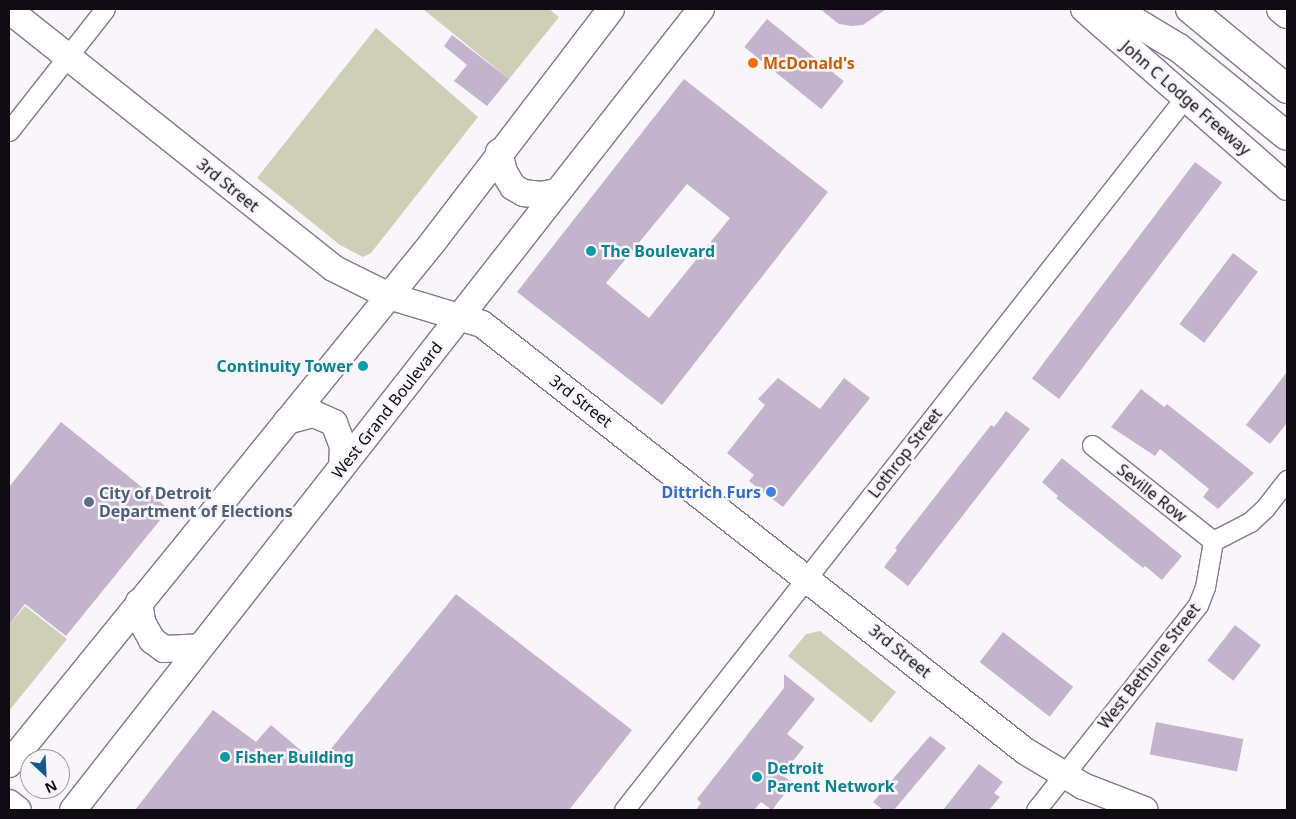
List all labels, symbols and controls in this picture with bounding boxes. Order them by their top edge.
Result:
street label: John C Lodge Freeway [1117,37,1255,159]
place label: McDonald's [763,53,855,73]
marker: McDonald's [747,57,759,69]
street label: 3rd Street [193,154,263,216]
place label: The Boulevard [601,241,715,261]
marker: The Boulevard [585,245,597,257]
street label: West Grand Boulevard [328,338,446,482]
place label: Continuity Tower [217,356,353,376]
marker: Continuity Tower [357,360,369,372]
street label: 3rd Street [546,371,616,431]
street label: Lothrop Street [864,404,946,502]
street label: Seville Row [1113,460,1191,526]
place label: Dittrich Furs [661,482,761,502]
place label: City of Detroit Department of Elections [99,483,293,521]
marker: Dittrich Furs [765,486,777,498]
marker: City of Detroit Department of Elections [83,496,95,508]
street label: West Bethune Street [1094,599,1204,733]
street label: 3rd Street [865,620,935,682]
place label: Fisher Building [235,747,354,767]
north arrow [20,749,70,799]
marker: Fisher Building [219,751,231,763]
place label: Detroit Parent Network [767,758,895,796]
marker: Detroit Parent Network [751,771,763,783]
text: N [42,776,60,798]

